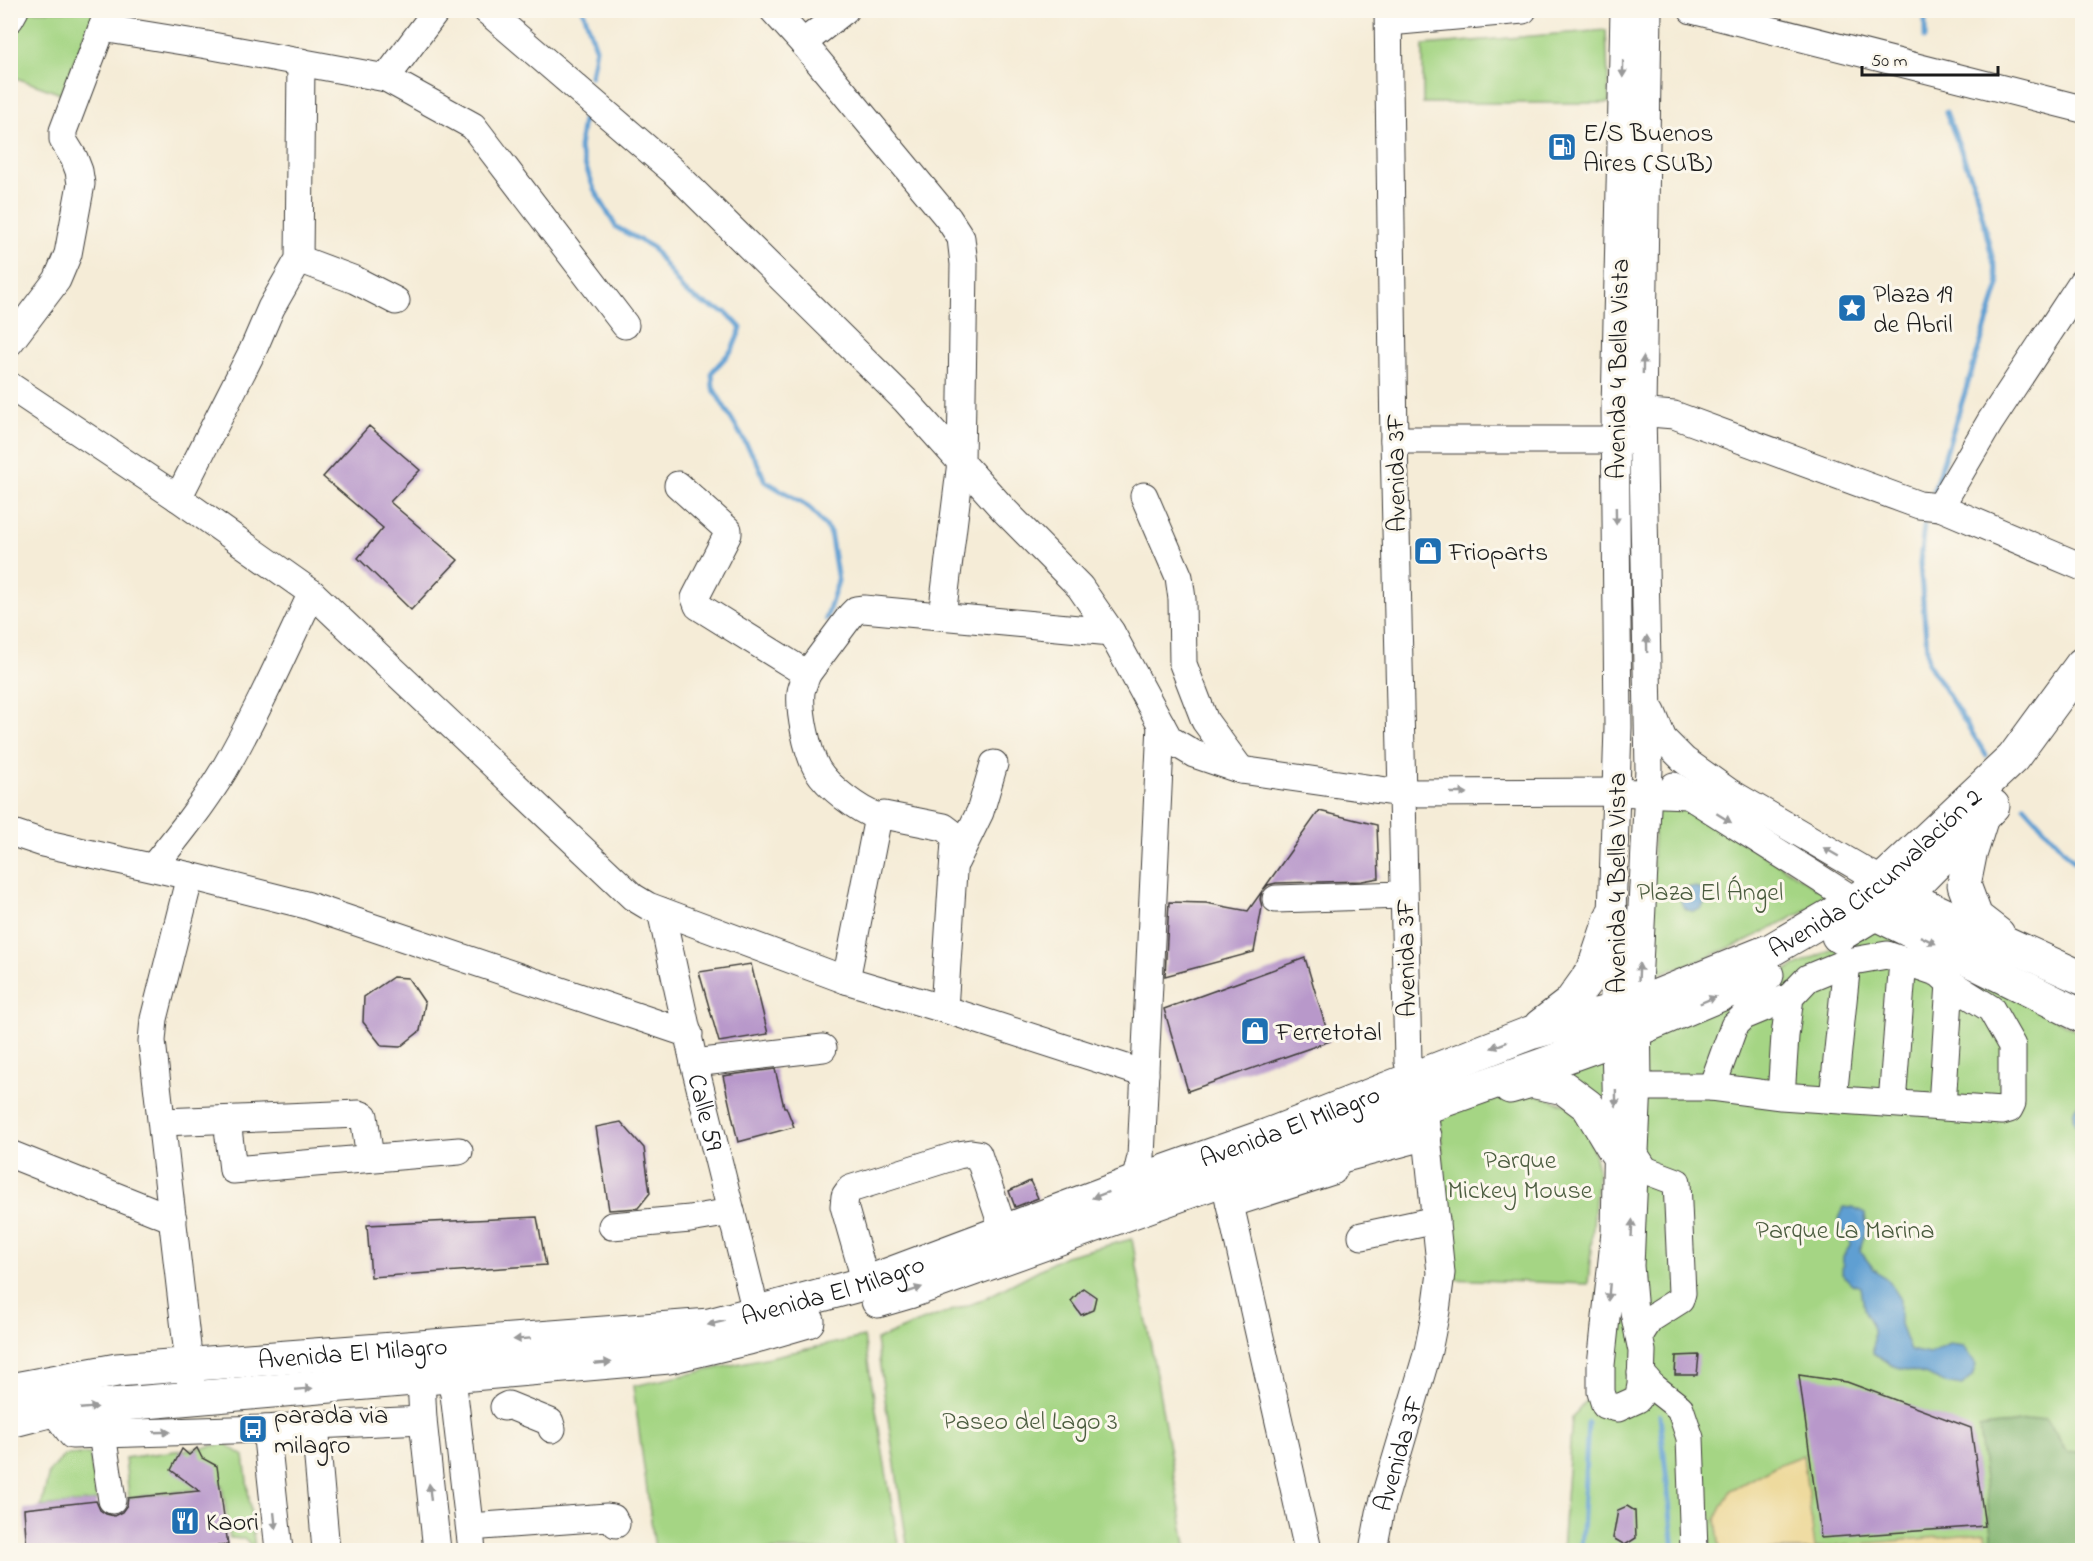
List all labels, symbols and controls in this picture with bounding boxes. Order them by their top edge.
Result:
scale bar [1862,39,1998,77]
text: 50 m [1871,49,1908,75]
one-way arrow [1618,59,1627,78]
place label: E/S Buenos Aires (SUB) [1583,116,1714,184]
fuel station icon: E/S Buenos Aires (SUB) [1546,131,1578,163]
street label: Avenida 4 Bella Vista [1599,258,1641,480]
place label: Plaza 19 de Abril [1873,277,1953,345]
place icon: Plaza 19 de Abril [1836,292,1868,324]
one-way arrow [1638,355,1647,374]
street label: Avenida 3F [1378,413,1418,533]
one-way arrow [1611,506,1621,525]
shop icon: Frioparts [1412,535,1444,567]
place label: Frioparts [1448,535,1548,573]
one-way arrow [1642,634,1652,653]
street label: Avenida 4 Bella Vista [1600,773,1638,993]
street label: Avenida Circunvalación 2 [1762,780,1992,969]
one-way arrow [1450,788,1469,798]
one-way arrow [1716,813,1732,824]
one-way arrow [1822,847,1839,857]
park label: Plaza El Ángel [1637,875,1783,913]
street label: Avenida 3F [1388,898,1428,1018]
one-way arrow [1920,935,1937,945]
one-way arrow [1634,962,1643,981]
one-way arrow [1699,995,1717,1005]
shop icon: Ferretotal [1239,1015,1271,1047]
place label: Ferretotal [1275,1015,1382,1053]
one-way arrow [1490,1041,1508,1050]
street label: Calle 59 [675,1070,731,1155]
street label: Avenida El Milagro [1195,1077,1386,1180]
one-way arrow [1612,1088,1621,1107]
park label: Parque Mickey Mouse [1448,1143,1593,1211]
one-way arrow [1091,1191,1109,1200]
park label: Parque La Marina [1756,1213,1934,1251]
one-way arrow [1628,1219,1637,1238]
street label: Avenida El Milagro [737,1247,931,1338]
one-way arrow [1604,1283,1614,1302]
one-way arrow [905,1284,923,1294]
one-way arrow [707,1318,726,1328]
street label: Avenida El Milagro [257,1329,449,1381]
one-way arrow [513,1334,532,1344]
one-way arrow [593,1358,612,1367]
one-way arrow [294,1384,313,1394]
street label: Avenida 3F [1365,1392,1436,1516]
place label: parada via milagro [274,1398,388,1466]
one-way arrow [79,1403,98,1412]
park label: Paseo del Lago 3 [942,1404,1118,1442]
bus stop icon: parada via milagro [237,1413,269,1445]
one-way arrow [153,1427,172,1436]
one-way arrow [425,1483,435,1502]
restaurant icon: Kaori [169,1505,201,1537]
place label: Kaori [206,1505,259,1543]
one-way arrow [271,1511,280,1530]

